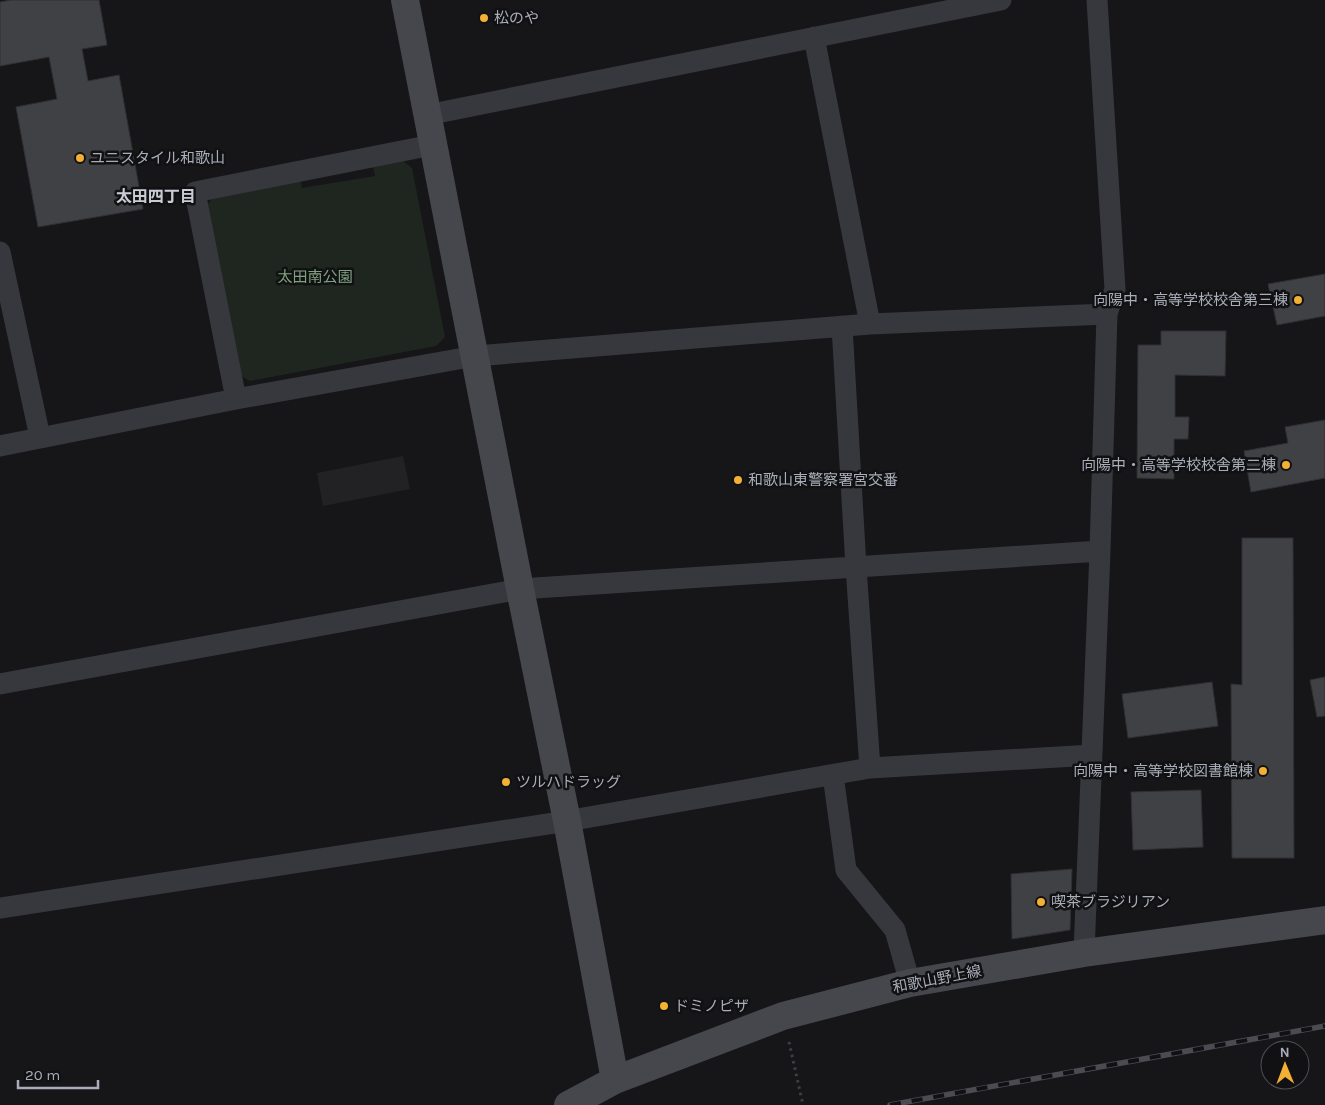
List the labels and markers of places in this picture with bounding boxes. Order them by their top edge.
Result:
place label: 松のや [494,9,539,27]
marker: 松のや [478,12,490,24]
place label: ユニスタイル和歌山 [90,149,225,167]
marker: ユニスタイル和歌山 [74,152,86,164]
place label: 向陽中・高等学校校舎第三棟 [1093,291,1288,309]
marker: 向陽中・高等学校校舎第三棟 [1292,294,1304,306]
place label: 向陽中・高等学校校舎第二棟 [1081,456,1276,474]
marker: 向陽中・高等学校校舎第二棟 [1280,459,1292,471]
place label: 和歌山東警察署宮交番 [748,471,898,489]
marker: 和歌山東警察署宮交番 [732,474,744,486]
place label: 向陽中・高等学校図書館棟 [1073,762,1253,780]
marker: 向陽中・高等学校図書館棟 [1257,765,1269,777]
place label: ツルハドラッグ [516,773,621,791]
marker: ツルハドラッグ [500,776,512,788]
place label: 喫茶ブラジリアン [1051,893,1170,911]
marker: 喫茶ブラジリアン [1035,896,1047,908]
place label: ドミノピザ [674,997,749,1015]
marker: ドミノピザ [658,1000,670,1012]

